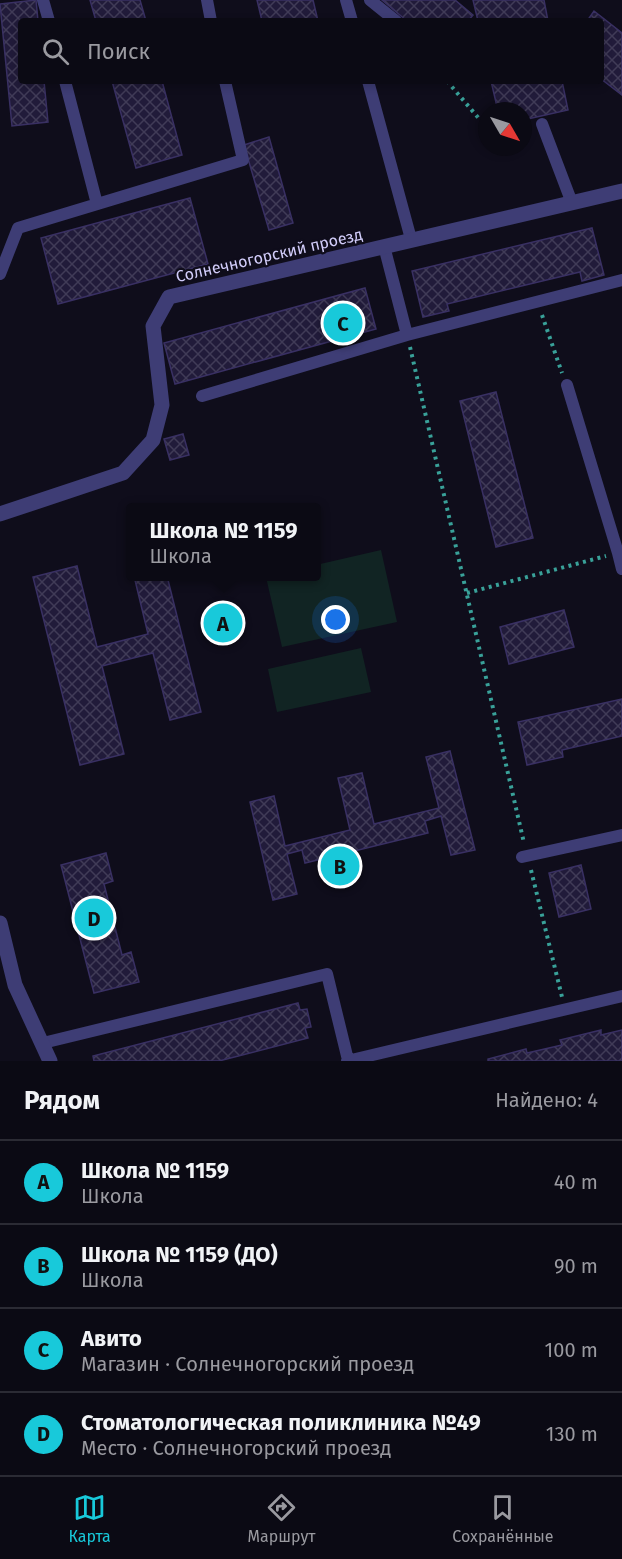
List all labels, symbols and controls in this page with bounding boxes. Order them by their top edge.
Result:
search box [18,18,604,84]
icon: search [39,35,72,68]
text: Поиск [87,38,150,65]
north arrow [478,102,532,156]
street label: Солнечногорский проезд [174,225,364,286]
pin: C [324,300,362,346]
popup [126,503,321,581]
text: Школа № 1159 [149,517,298,544]
text: Школа [149,544,212,568]
pin: A [204,600,242,646]
your location [321,605,350,634]
pin: B [320,844,360,888]
pin: D [74,896,113,940]
text: Рядом [24,1085,100,1116]
text: Найдено: 4 [495,1088,598,1112]
text: Школа № 1159 [81,1157,229,1184]
text: A [38,1170,49,1194]
text: 40 m [554,1170,598,1194]
text: Школа [81,1184,144,1208]
text: Школа № 1159 (ДО) [81,1241,278,1268]
text: B [37,1254,50,1278]
text: 90 m [554,1254,598,1278]
text: Школа [81,1268,144,1292]
text: Авито [81,1325,142,1352]
text: C [38,1338,49,1362]
text: 100 m [545,1338,598,1362]
text: Магазин · Солнечногорский проезд [81,1352,414,1376]
text: Стоматологическая поликлиника №49 [81,1409,481,1436]
text: D [37,1422,50,1446]
text: 130 m [546,1422,598,1446]
text: Место · Солнечногорский проезд [81,1436,391,1460]
tab: Карта [68,1491,111,1546]
tab: Маршрут [248,1491,316,1546]
tab: Сохранённые [452,1491,554,1546]

